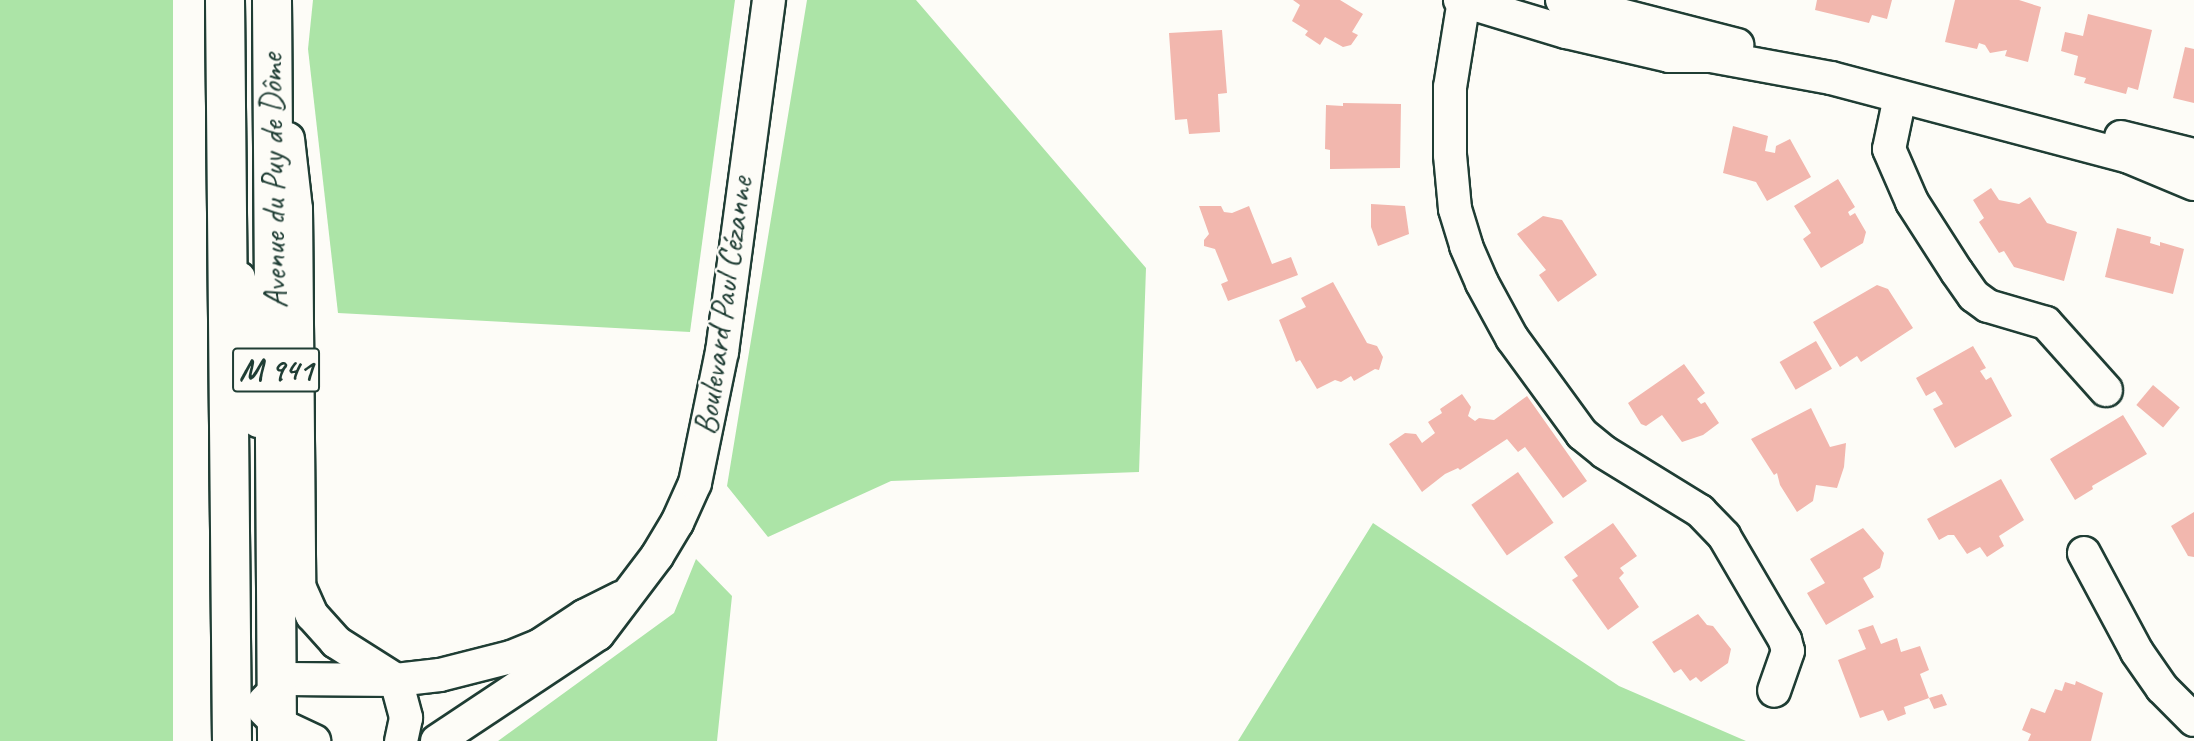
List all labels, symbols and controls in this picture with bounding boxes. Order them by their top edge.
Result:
street label: Avenue du Puy de Dôme [252,54,296,308]
street label: Boulevard Paul Cézanne [686,174,762,438]
road number: M 941 [230,342,322,398]

